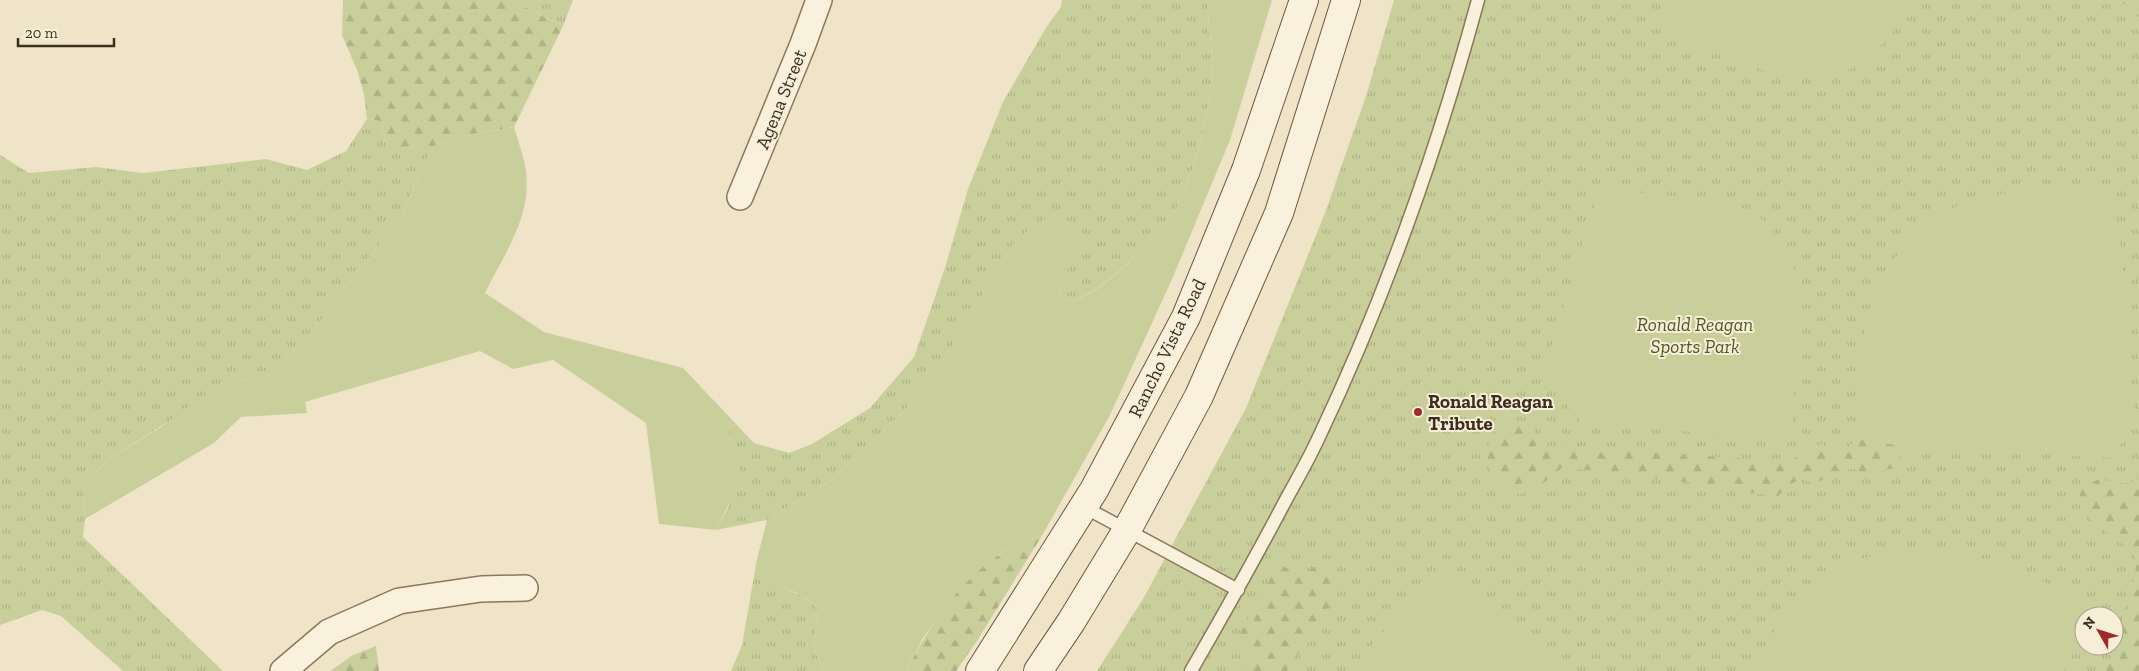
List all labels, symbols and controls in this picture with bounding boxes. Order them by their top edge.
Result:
scale bar [18,15,114,47]
text: 20 m [25,24,58,42]
street label: Agena Street [751,46,811,152]
street label: Rancho Vista Road [1123,274,1211,421]
park label: Ronald Reagan Sports Park [1637,313,1753,358]
place label: Ronald Reagan Tribute [1428,390,1554,435]
marker: Ronald Reagan Tribute [1412,406,1424,418]
north arrow [2074,606,2124,656]
text: N [2079,613,2099,633]

